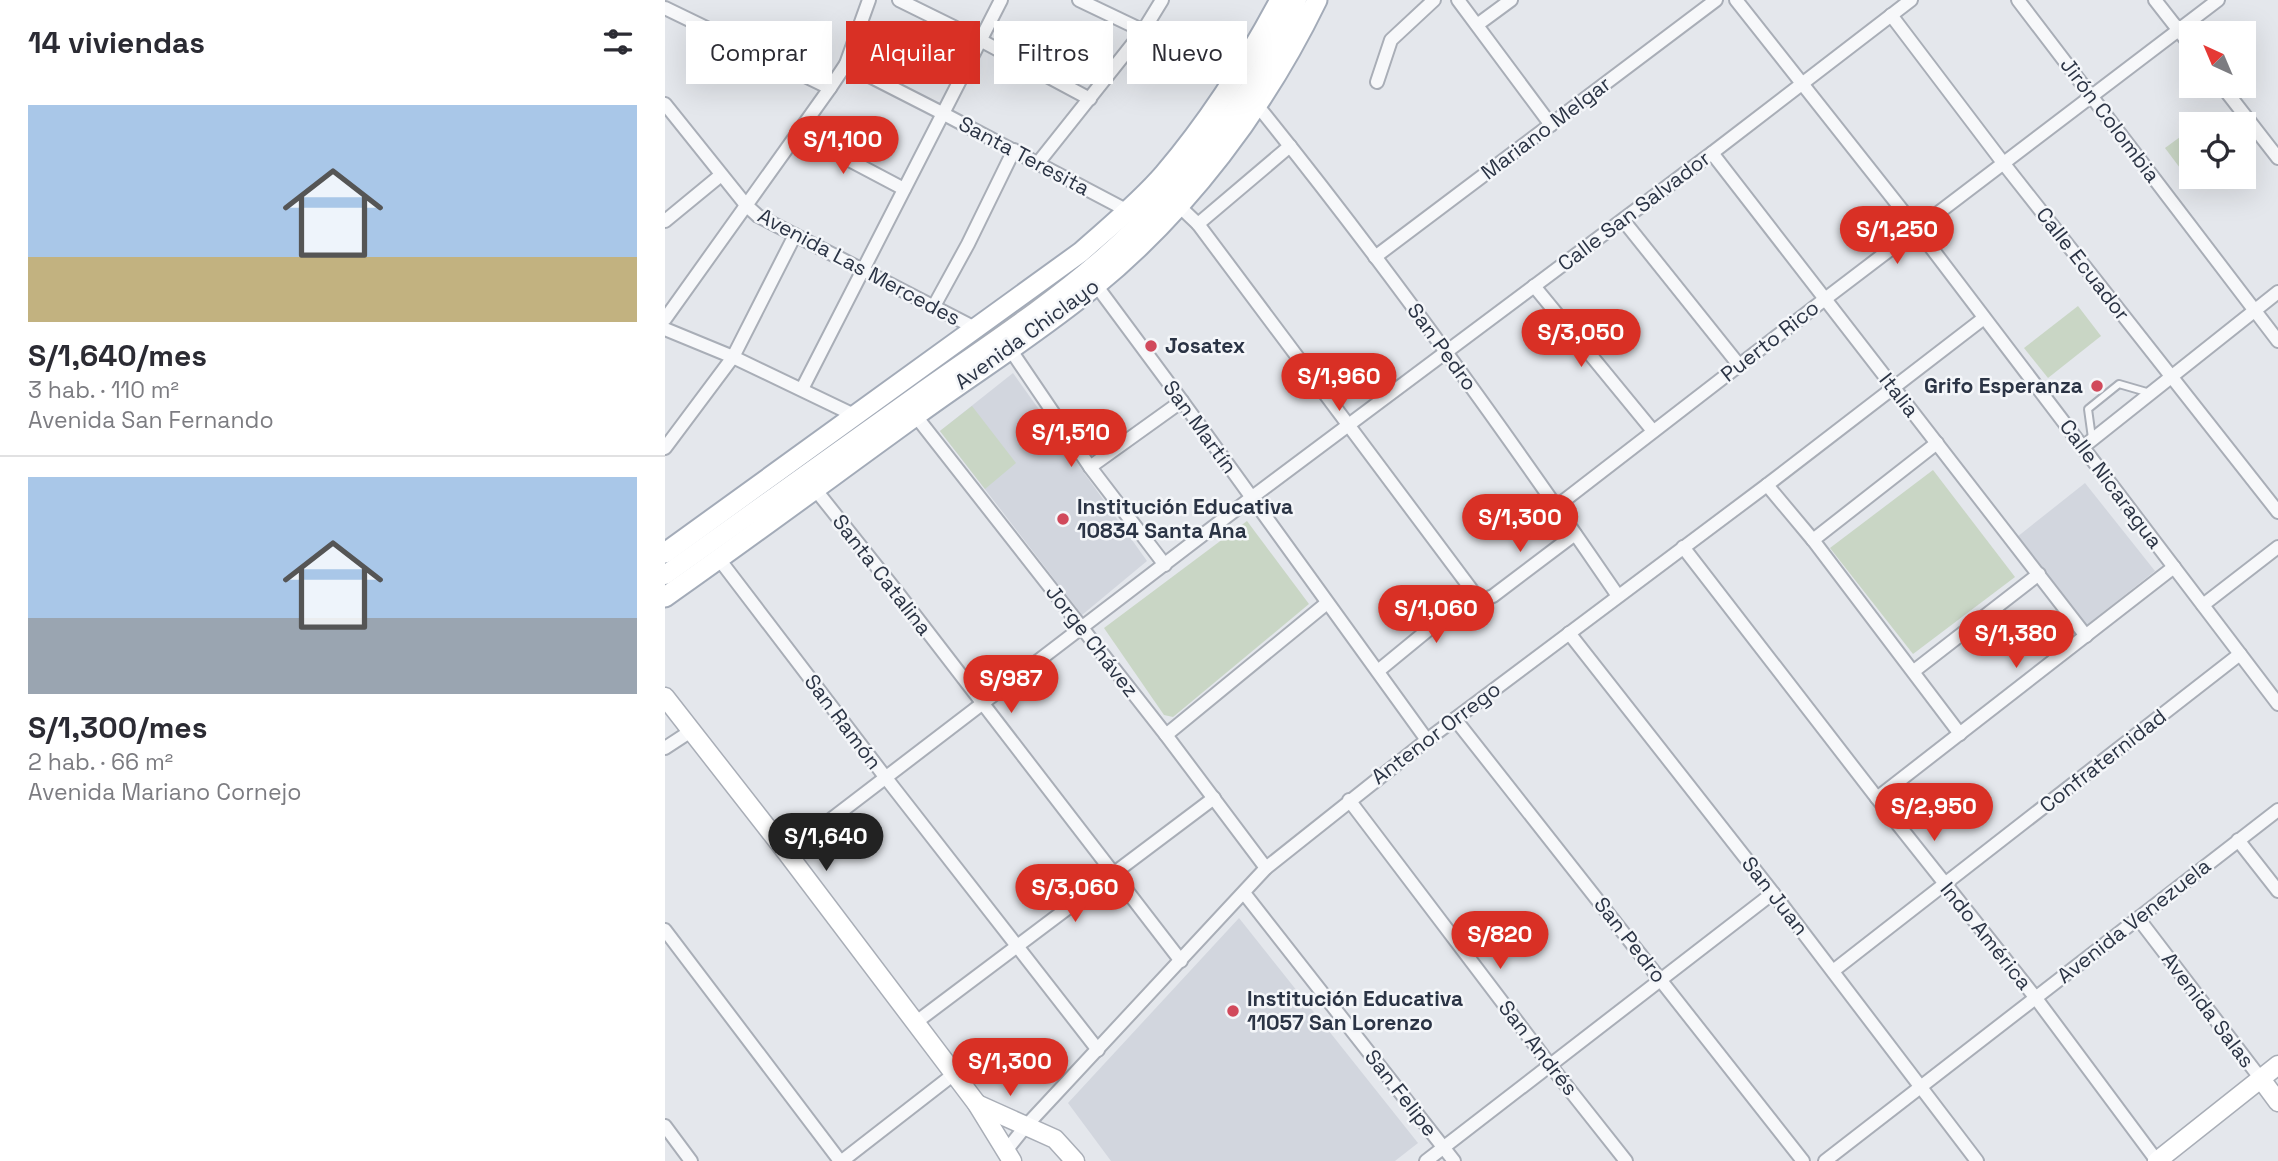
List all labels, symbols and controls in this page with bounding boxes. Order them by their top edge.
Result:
chip: Comprar [686,21,832,84]
chip: Alquilar [846,21,980,84]
chip: Filtros [994,21,1113,84]
chip: Nuevo [1127,21,1247,84]
north arrow [2179,21,2256,98]
map controls [2179,21,2256,189]
text: 14 viviendas [28,23,205,62]
icon: filters [599,23,637,61]
street label: Jirón Colombia [2055,52,2166,188]
street label: Mariano Melgar [1475,70,1616,185]
street label: Santa Teresita [954,110,1094,201]
button: locate [2179,112,2256,189]
pin: S/1,100 [778,116,908,176]
text: S/1,100 [804,124,882,154]
street label: Calle San Salvador [1552,144,1715,277]
icon: home [270,150,396,276]
street label: Calle Ecuador [2031,201,2136,326]
street label: Avenida Las Mercedes [753,202,965,331]
pin: S/1,250 [1832,206,1962,266]
text: S/1,250 [1856,214,1938,244]
street label: Avenida Chiclayo [949,272,1104,395]
street label: Puerto Rico [1715,294,1824,387]
street label: San Pedro [1402,298,1483,396]
pin: S/3,050 [1516,310,1646,369]
text: S/3,050 [1538,317,1624,347]
place label: Josatex [1165,332,1245,359]
text: S/1,640/mes [28,336,207,375]
marker: Josatex [1143,338,1159,354]
pin: S/1,960 [1274,354,1404,413]
text: S/1,960 [1297,361,1381,391]
street label: Italia [1874,367,1925,422]
place label: Grifo Esperanza [1924,372,2083,399]
text: 3 hab. · 110 m² [28,375,179,405]
street label: San Martín [1157,375,1243,479]
marker: Grifo Esperanza [2089,378,2105,394]
text: Avenida San Fernando [28,405,274,435]
pin: S/1,510 [1006,410,1136,469]
street label: Calle Nicaragua [2054,414,2169,554]
text: S/1,510 [1032,417,1110,447]
place label: Institución Educativa 10834 Santa Ana [1077,493,1293,544]
pin: S/1,300 [1455,494,1585,554]
text: S/1,300 [1478,502,1562,532]
street label: Santa Catalina [827,509,938,641]
marker: Institución Educativa 10834 Santa Ana [1055,511,1071,527]
icon: home [270,522,396,648]
street label: Jorge Chávez [1040,579,1145,702]
pin: S/1,060 [1371,586,1501,645]
text: S/1,060 [1394,593,1478,623]
pin: S/1,380 [1951,610,2081,670]
text: S/1,380 [1975,618,2057,648]
pin: S/987 [962,656,1060,715]
text: S/987 [979,663,1043,693]
street label: San Ramón [799,669,888,775]
street label: Antenor Orrego [1366,675,1506,790]
street label: Confraternidad [2034,703,2172,819]
text: S/1,300/mes [28,708,207,747]
text: 2 hab. · 66 m² [28,747,173,777]
text: Avenida Mariano Cornejo [28,777,301,807]
pin: S/2,950 [1869,784,1999,843]
text: S/2,950 [1891,791,1977,821]
pin: S/1,640 [761,814,891,873]
text: S/1,640 [784,821,868,851]
street label: San Juan [1736,851,1815,941]
street label: Avenida Venezuela [2051,852,2216,989]
pin: S/3,060 [1010,864,1140,924]
text: S/3,060 [1031,872,1119,902]
street label: Indo América [1935,876,2038,995]
street label: San Pedro [1588,891,1672,988]
pin: S/820 [1451,912,1549,971]
text: S/820 [1467,919,1533,949]
street label: Avenida Salas [2156,946,2261,1073]
place label: Institución Educativa 11057 San Lorenzo [1247,985,1463,1036]
street label: San Andrés [1493,995,1584,1101]
marker: Institución Educativa 11057 San Lorenzo [1225,1003,1241,1019]
pin: S/1,300 [945,1038,1075,1098]
street label: San Felipe [1359,1044,1444,1142]
text: S/1,300 [968,1046,1052,1076]

